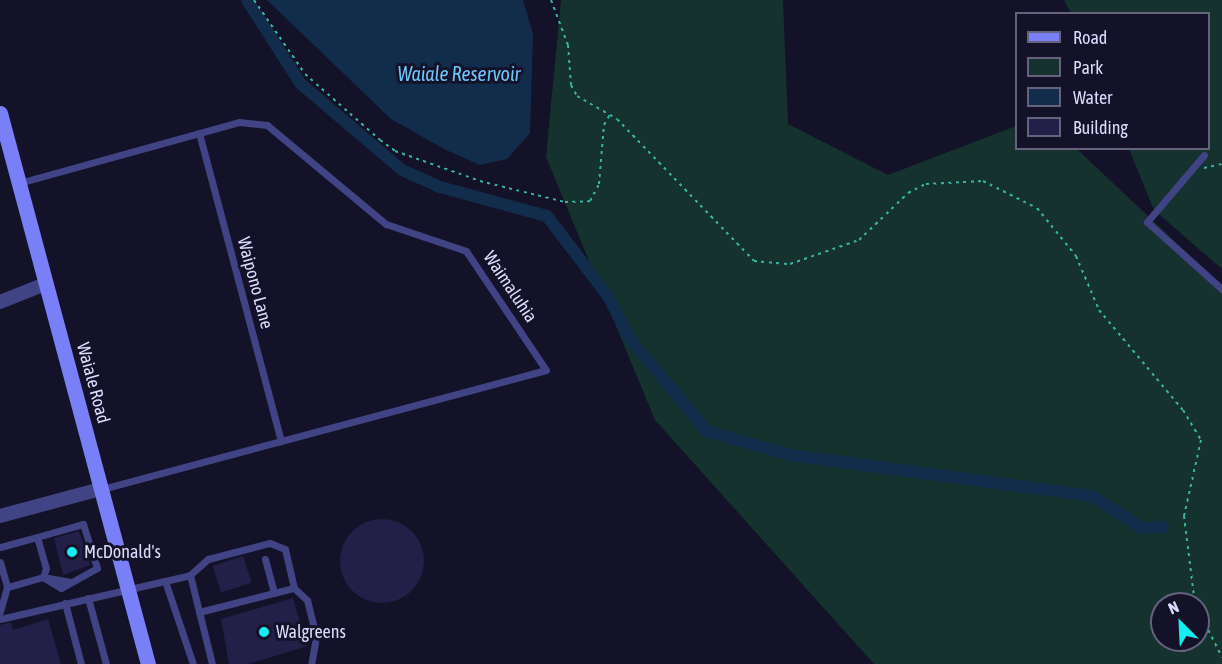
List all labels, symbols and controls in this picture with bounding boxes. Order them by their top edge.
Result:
legend [1015,12,1210,150]
text: Road [1073,27,1107,48]
text: Park [1073,57,1103,78]
water label: Waiale Reservoir [398,61,520,85]
text: Water [1073,87,1112,108]
text: Building [1073,117,1128,138]
street label: Waipono Lane [232,235,278,331]
street label: Waimaluhia [478,247,542,327]
street label: Waiale Road [72,340,114,426]
place label: McDonald's [84,541,161,563]
marker: McDonald's [65,545,79,559]
north arrow [1150,592,1210,652]
text: N [1166,597,1181,618]
place label: Walgreens [276,621,346,643]
marker: Walgreens [257,625,271,639]

